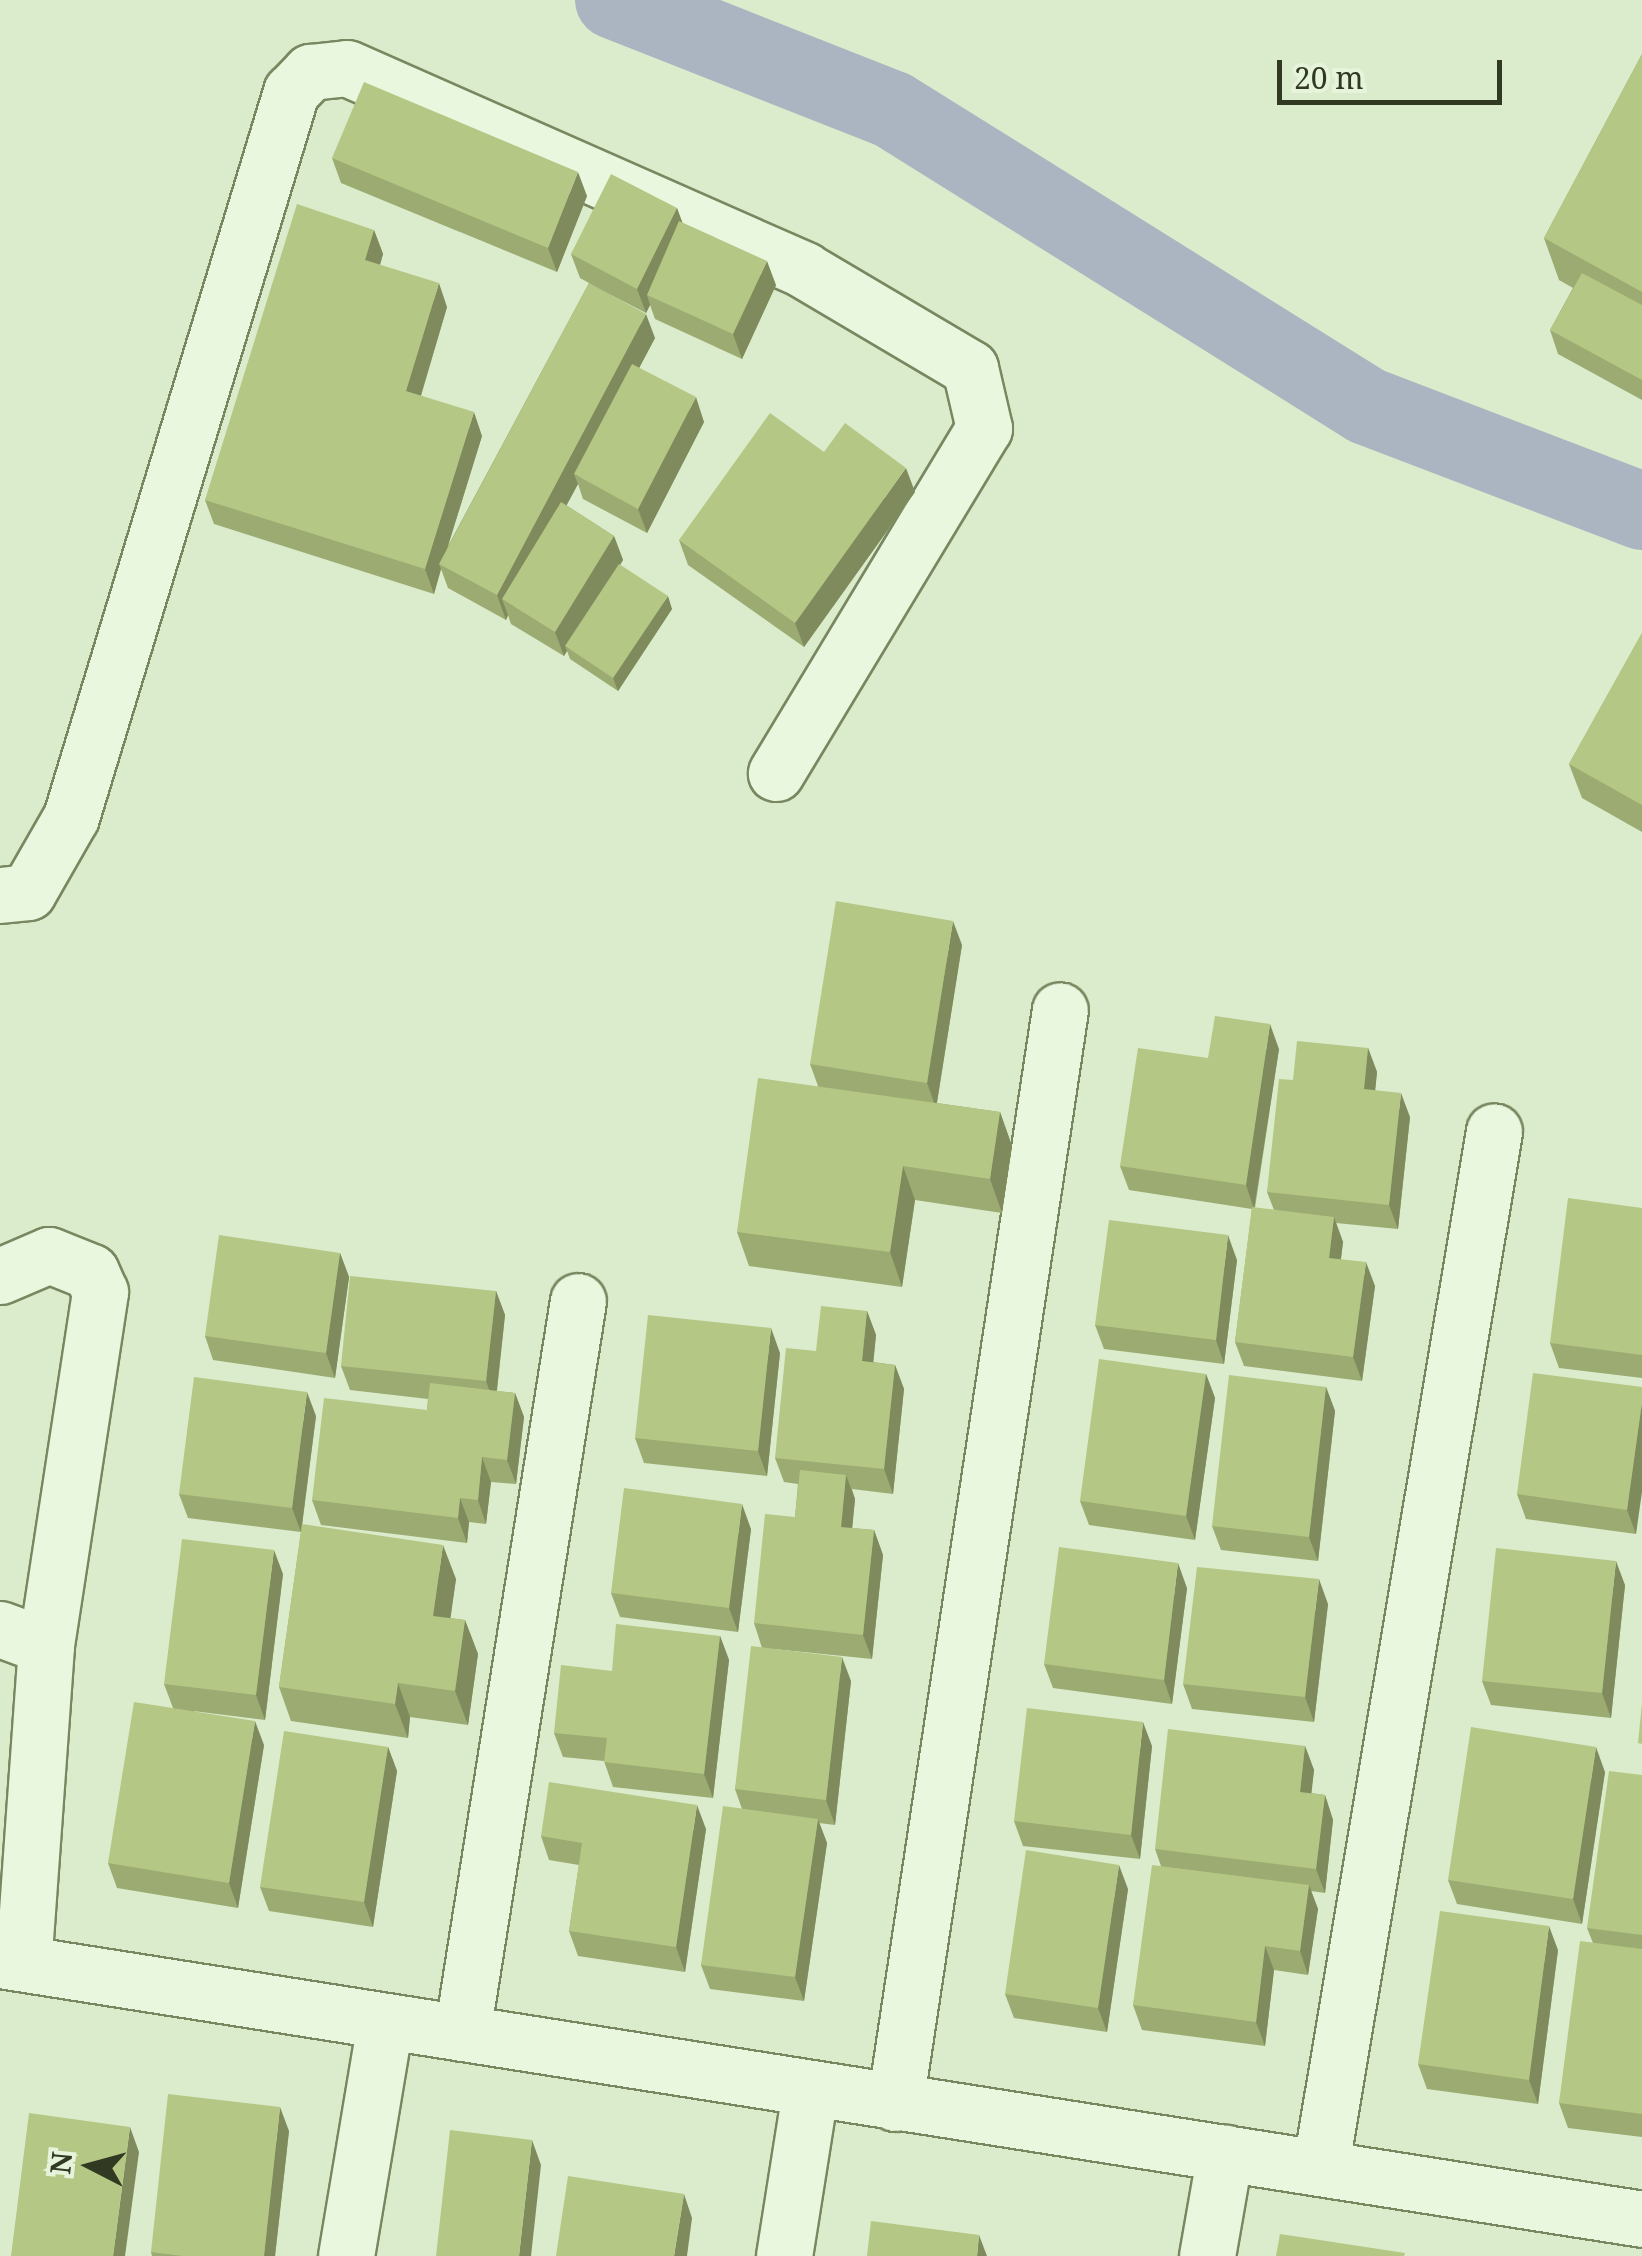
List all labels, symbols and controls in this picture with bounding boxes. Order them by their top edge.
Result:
scale bar [1282,40,1507,102]
text: 20 m [1294,57,1364,98]
north arrow [40,2116,140,2216]
text: N [40,2150,80,2176]

